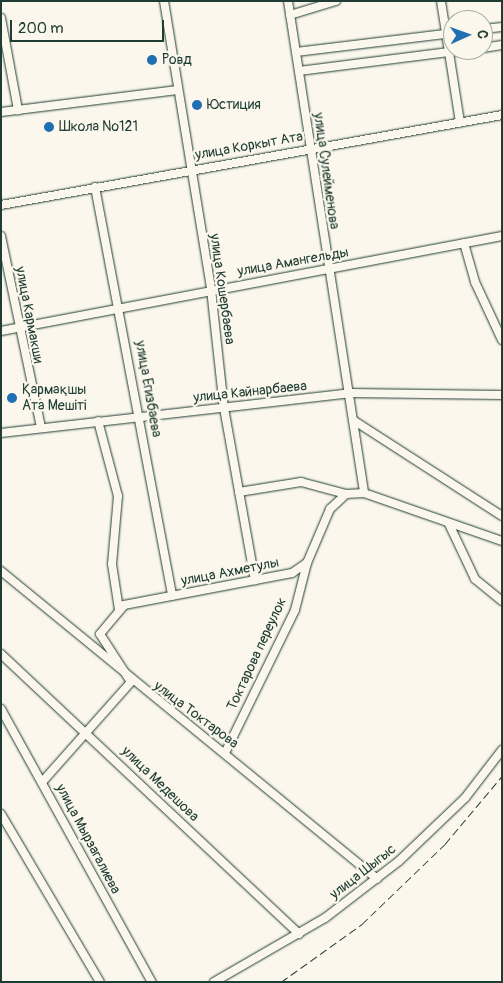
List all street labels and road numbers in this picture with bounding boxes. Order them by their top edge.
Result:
street label: улица Сулейменова [310,112,342,230]
street label: улица Коркыт Ата [194,128,304,164]
street label: улица Кошербаева [206,233,238,345]
street label: улица Амангельды [236,244,350,280]
street label: улица Кармакши [11,265,47,365]
street label: улица Егизбаева [131,339,165,439]
street label: улица Кайнарбаева [192,378,308,406]
street label: улица Ахметулы [180,554,280,590]
street label: Токтарова переулок [224,595,290,713]
street label: улица Токтарова [150,678,242,752]
street label: улица Медешова [118,743,202,825]
street label: улица Мырзагалиева [52,781,124,897]
street label: улица Шыгыс [327,841,399,903]

